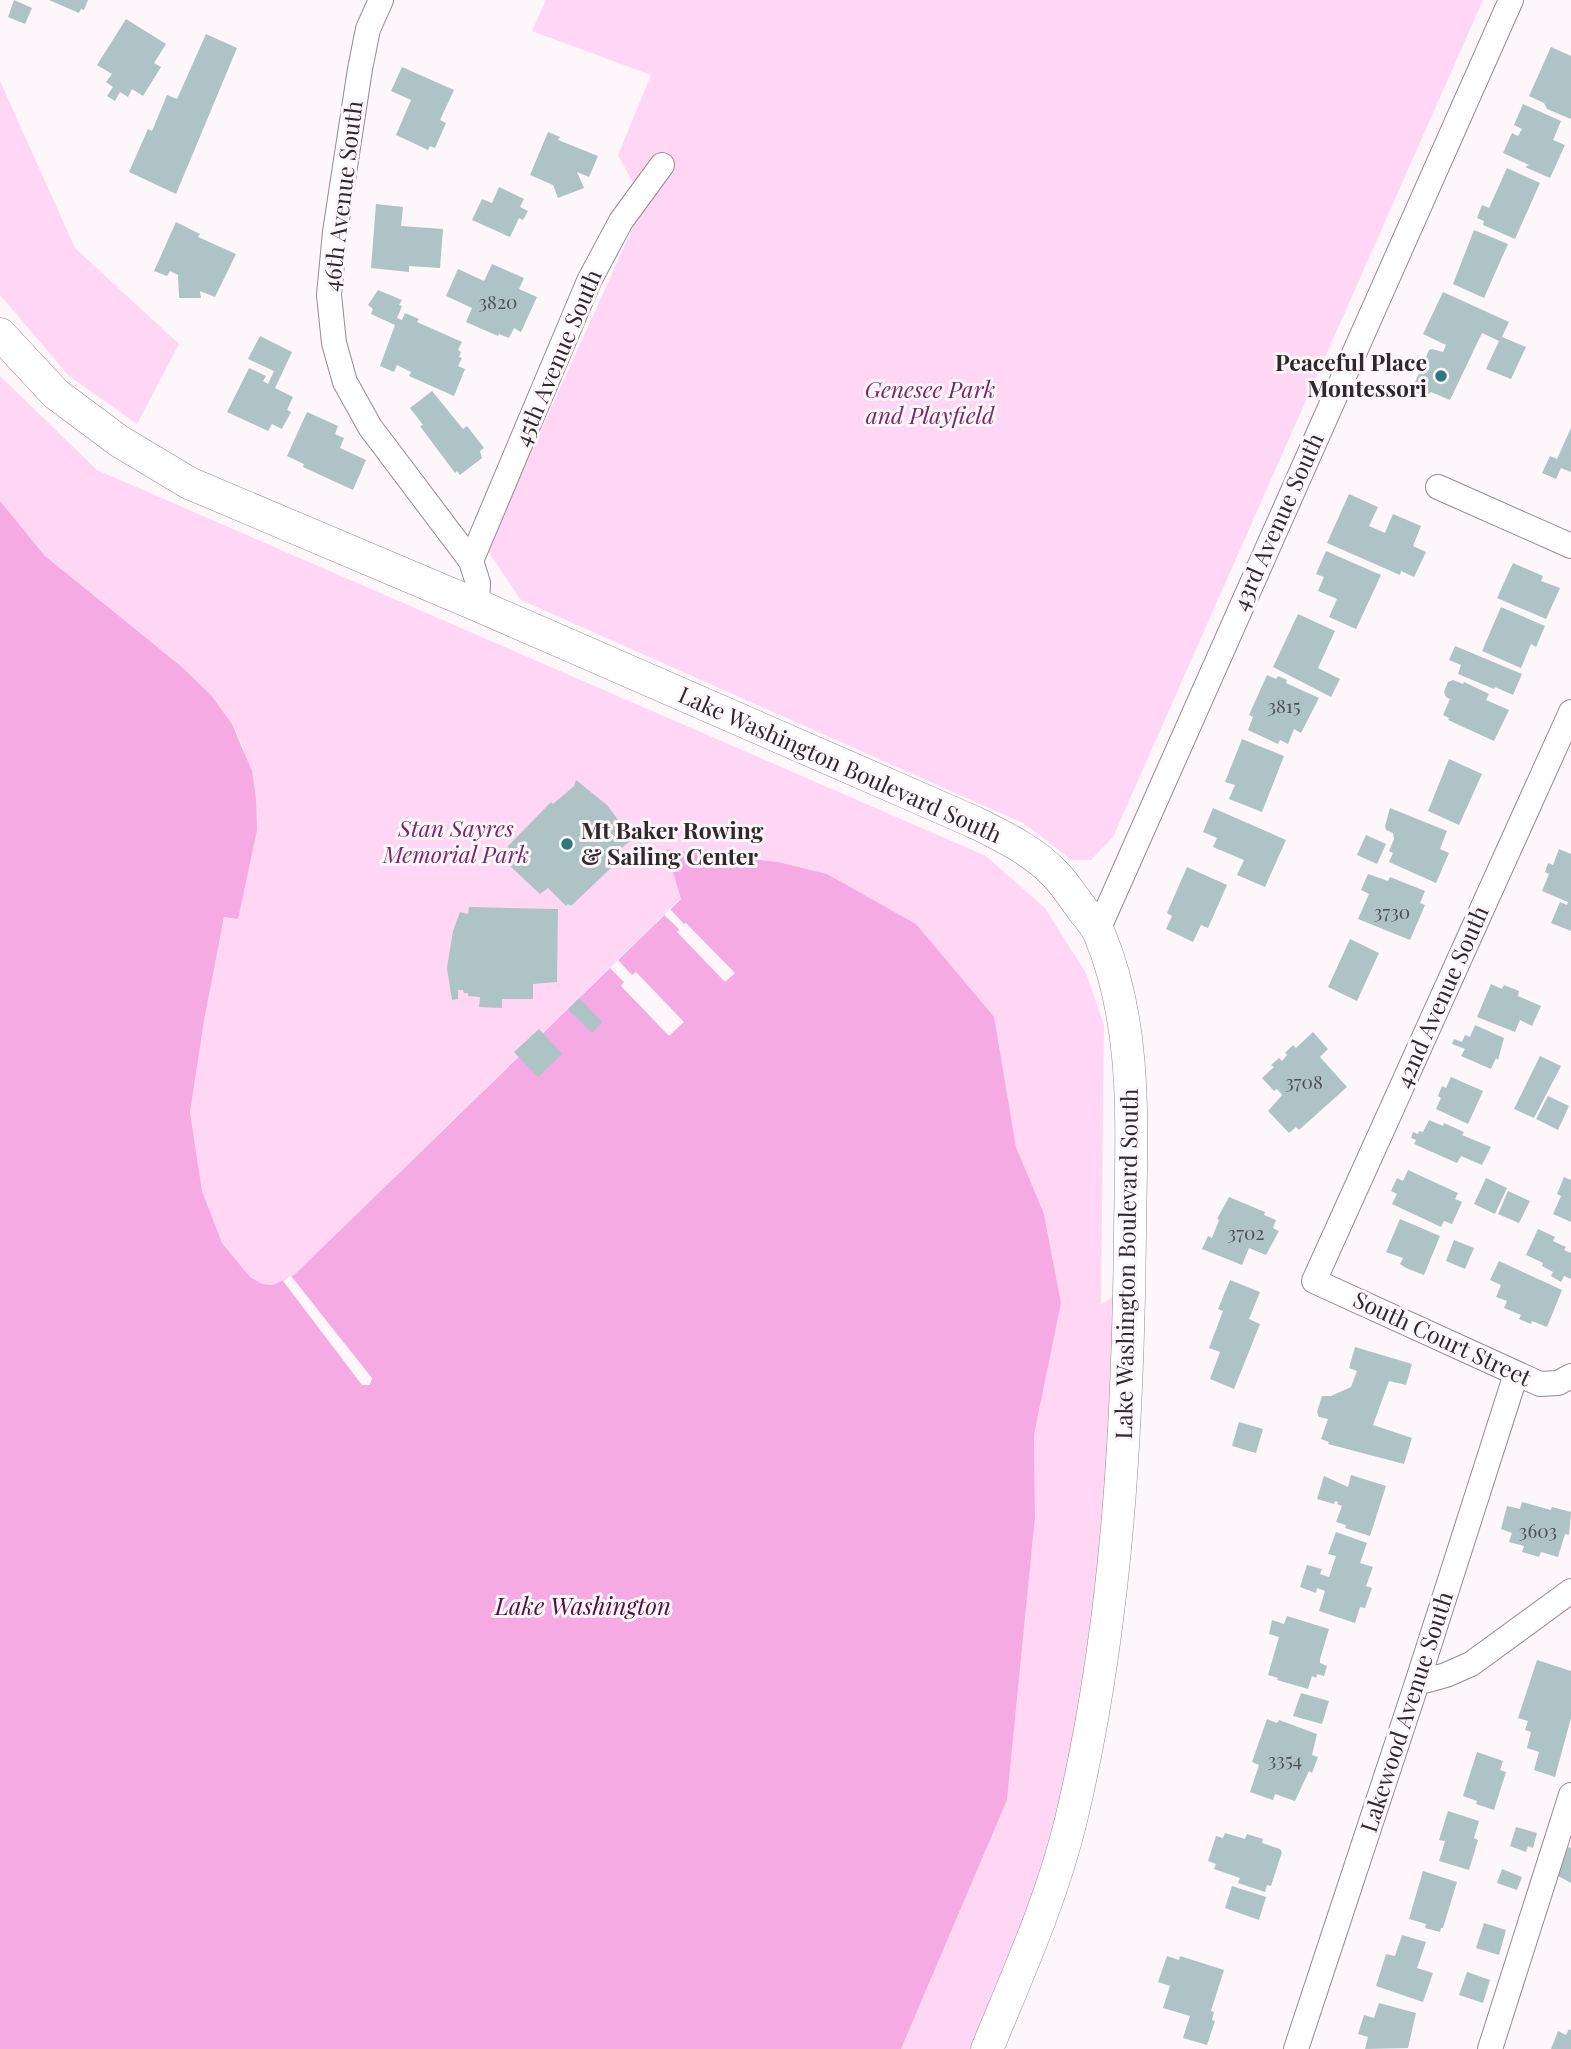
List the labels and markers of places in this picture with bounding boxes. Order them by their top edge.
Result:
place label: Peaceful Place Montessori [1275,346,1427,403]
marker: Peaceful Place Montessori [1433,368,1449,384]
place label: Mt Baker Rowing & Sailing Center [581,814,764,871]
marker: Mt Baker Rowing & Sailing Center [559,836,575,852]

